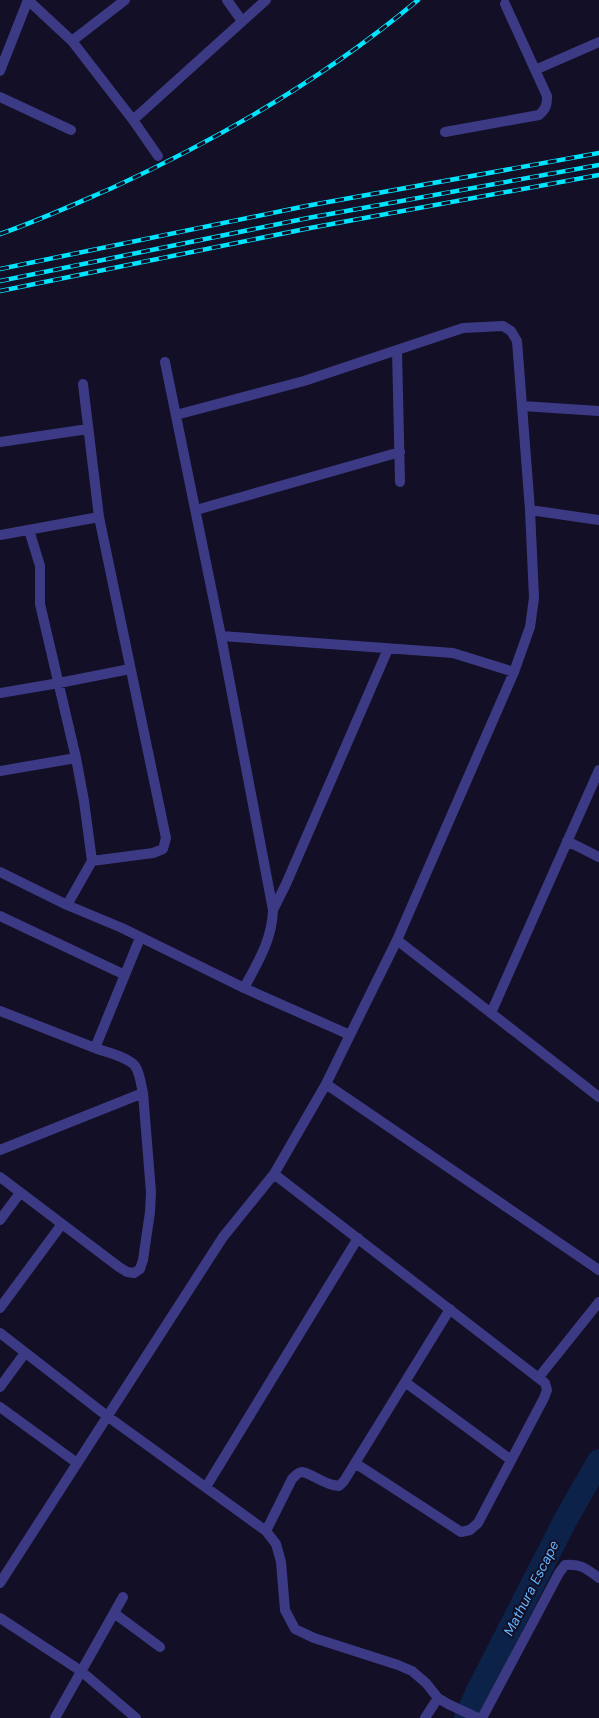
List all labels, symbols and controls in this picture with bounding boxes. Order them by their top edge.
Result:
water label: Mathura Escape [499,1537,563,1639]

